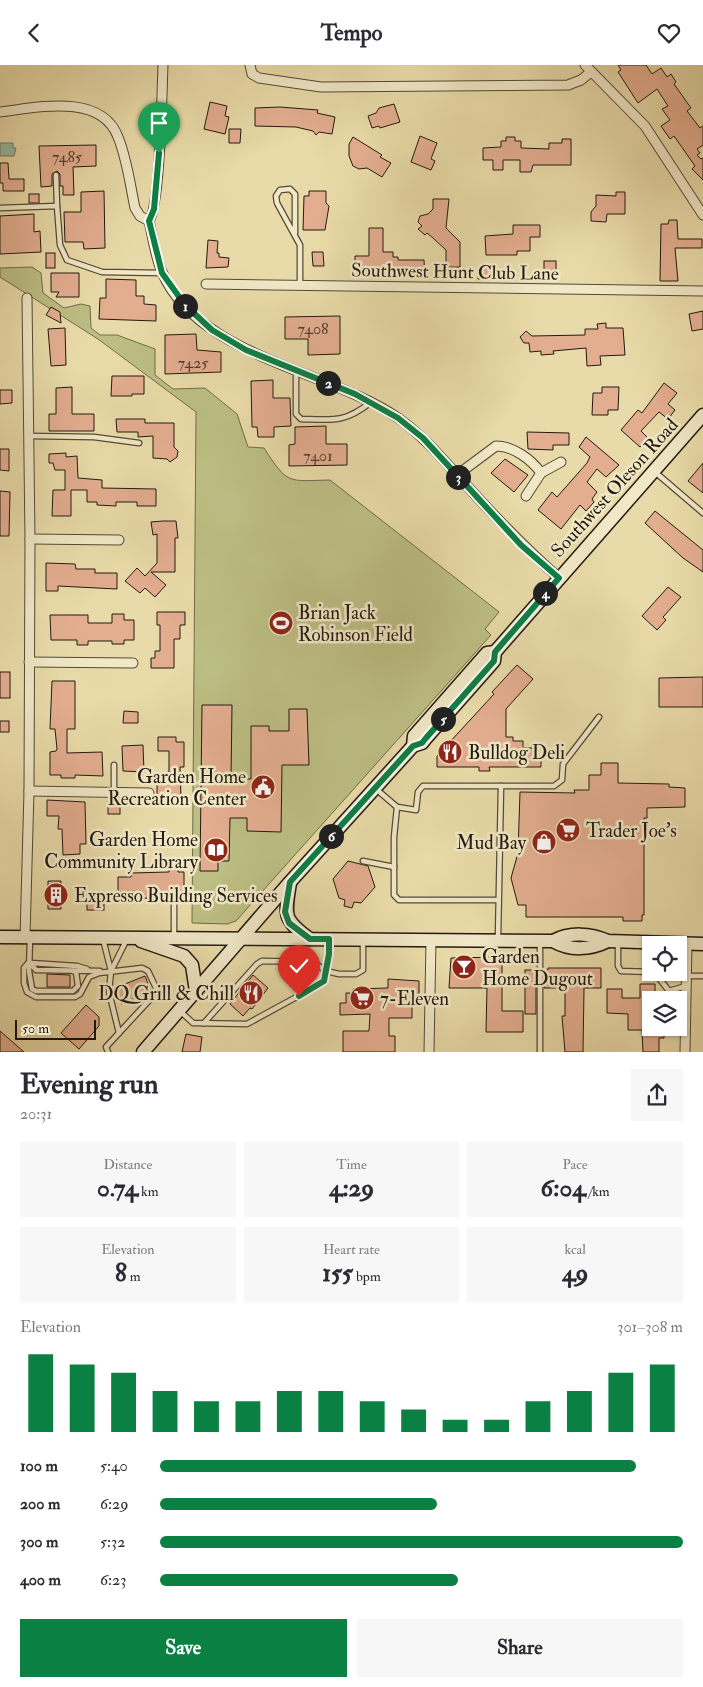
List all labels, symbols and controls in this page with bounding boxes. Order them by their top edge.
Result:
icon: back [20,19,48,47]
text: Tempo [321,19,382,47]
icon: heart [655,19,683,47]
pin [138,102,180,153]
icon: arrive [145,109,173,137]
house number: 7485 [52,147,82,167]
street label: Southwest Hunt Club Lane [351,258,559,286]
pin: 1 [172,293,198,319]
text: 1 [183,298,188,315]
house number: 7408 [297,319,329,339]
house number: 7425 [178,353,208,373]
pin: 2 [316,371,340,395]
text: 2 [325,375,332,392]
street label: Southwest Oleson Road [546,413,684,562]
house number: 7401 [303,446,333,466]
pin: 3 [446,465,470,489]
text: 3 [456,469,461,486]
pin: 4 [532,581,558,605]
text: 4 [542,585,549,602]
place label: Brian Jack Robinson Field [298,601,414,647]
sports icon: Brian Jack Robinson Field [268,610,294,636]
pin: 5 [430,707,456,731]
text: 5 [440,711,447,728]
restaurant icon: Bulldog Deli [437,739,463,765]
place label: Bulldog Deli [468,741,565,765]
place label: Garden Home Recreation Center [107,765,246,811]
public building icon: Garden Home Recreation Center [250,774,276,800]
supermarket icon: Trader Joe's [555,817,581,843]
place label: Trader Joe's [586,819,677,843]
pin: 6 [318,823,344,849]
place label: Garden Home Community Library [44,828,199,874]
text: 6 [328,828,335,845]
shop icon: Mud Bay [531,829,557,855]
place label: Mud Bay [456,831,527,855]
library icon: Garden Home Community Library [203,837,229,863]
building icon: Expresso Building Services [43,882,69,908]
place label: Expresso Building Services [74,884,278,909]
map controls [642,936,687,1036]
button: locate [642,936,687,981]
pin [278,945,320,996]
place label: Garden Home Dugout [482,945,593,991]
icon: check [285,952,313,980]
bar icon: Garden Home Dugout [451,954,477,980]
restaurant icon: DQ Grill & Chill [238,980,264,1006]
place label: DQ Grill & Chill [98,982,234,1006]
supermarket icon: 7-Eleven [349,985,375,1011]
place label: 7-Eleven [380,987,449,1011]
button: layers [642,991,687,1036]
scale bar [15,1017,96,1040]
text: 50 m [22,1020,49,1037]
text: Evening run [20,1067,158,1102]
button: share [631,1069,683,1121]
text: 20:31 [20,1104,52,1124]
text: Distance [103,1156,152,1173]
text: Time [336,1156,367,1173]
text: Pace [563,1156,588,1173]
text: 0.74 [97,1173,138,1204]
text: 4:29 [329,1173,374,1204]
text: 6:04 [541,1173,586,1204]
text: km [138,1183,159,1200]
text: /km [586,1183,610,1200]
text: Elevation [101,1241,155,1258]
text: Heart rate [323,1241,380,1258]
text: kcal [564,1241,586,1258]
text: 8 [115,1258,127,1289]
text: 155 [322,1258,353,1289]
text: 49 [562,1258,588,1289]
text: m [127,1268,141,1285]
text: bpm [353,1268,381,1285]
text: Elevation [20,1317,81,1337]
text: 301–308 m [617,1317,683,1337]
text: 100 m [20,1456,58,1476]
text: 5:40 [100,1456,128,1476]
text: 200 m [20,1494,60,1514]
text: 6:29 [100,1494,128,1514]
text: 300 m [20,1532,58,1552]
text: 5:32 [100,1532,125,1552]
text: 400 m [20,1570,61,1590]
text: 6:23 [100,1570,126,1590]
button: Save [20,1619,347,1677]
button: Share [357,1619,683,1677]

